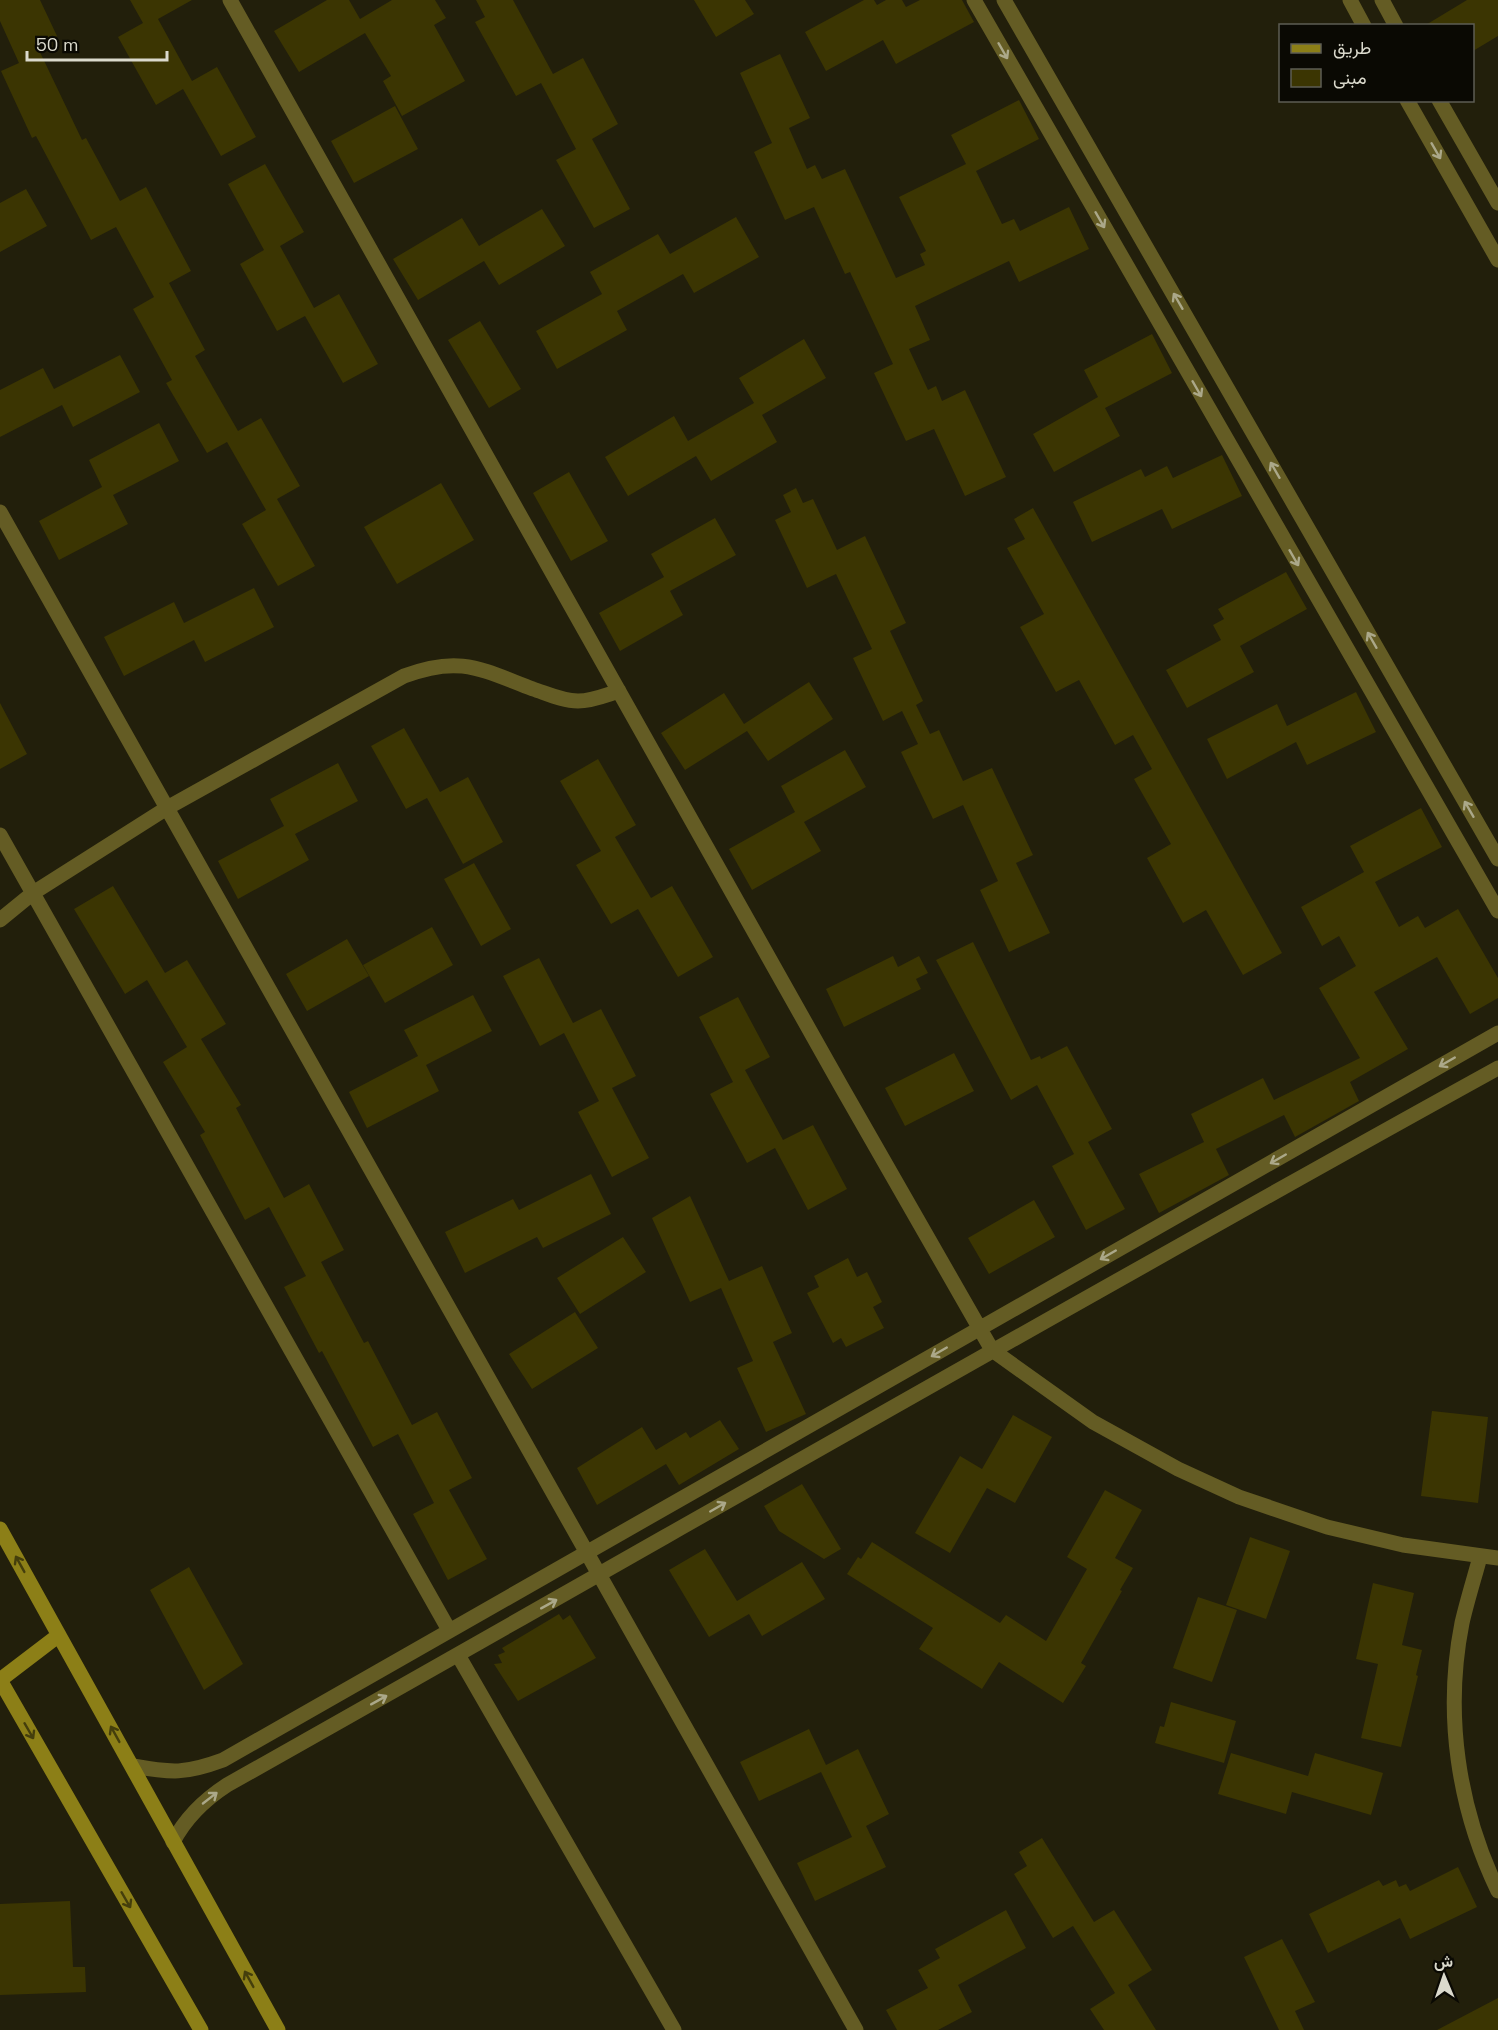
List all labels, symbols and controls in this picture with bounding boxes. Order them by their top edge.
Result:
scale bar [27,24,166,62]
legend [1279,24,1474,102]
text: 50 m [36,33,78,56]
text: طريق [1333,36,1371,59]
one-way arrow [997,42,1009,59]
text: مبنى [1333,66,1367,89]
one-way arrow [1430,142,1442,159]
one-way arrow [1094,211,1106,228]
one-way arrow [1171,293,1183,310]
one-way arrow [1191,380,1203,397]
one-way arrow [1268,462,1280,479]
one-way arrow [1289,549,1301,566]
one-way arrow [1366,631,1377,649]
one-way arrow [1463,801,1475,818]
one-way arrow [1439,1057,1456,1069]
one-way arrow [1270,1153,1287,1165]
one-way arrow [1100,1249,1117,1261]
one-way arrow [931,1346,948,1358]
one-way arrow [709,1501,726,1513]
one-way arrow [14,1556,26,1573]
one-way arrow [539,1598,557,1609]
one-way arrow [370,1694,387,1706]
one-way arrow [23,1722,35,1739]
one-way arrow [109,1726,121,1743]
one-way arrow [202,1791,218,1804]
one-way arrow [121,1891,133,1908]
north arrow [1414,1946,1474,2006]
text: ش [1434,1951,1453,1972]
one-way arrow [243,1971,255,1988]

